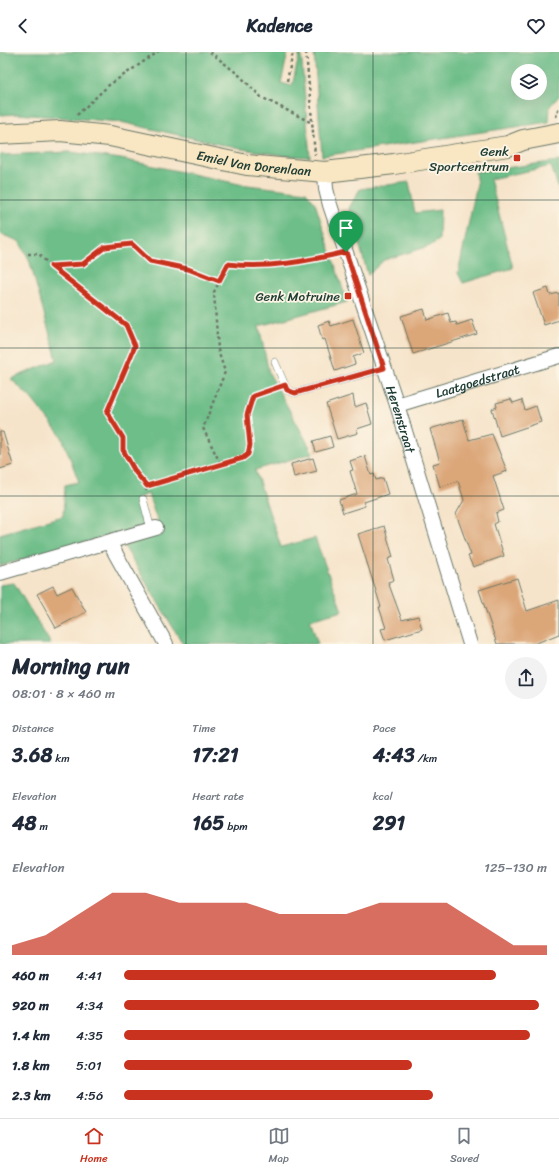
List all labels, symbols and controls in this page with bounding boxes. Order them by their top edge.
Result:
text: Kadence [246,10,313,42]
icon: back [12,15,34,37]
icon: heart [525,15,547,37]
map controls [511,64,547,100]
button: layers [511,64,547,100]
place label: Genk Sportcentrum [429,140,509,178]
street label: Emiel Van Dorenlaan [194,144,312,183]
marker: Genk Sportcentrum [512,153,522,163]
pin [329,211,363,252]
icon: arrive [335,217,357,239]
place label: Genk Motruine [255,285,340,308]
marker: Genk Motruine [343,291,353,301]
street label: Laatgoedstraat [433,357,523,405]
street label: Herenstraat [379,382,422,456]
text: Morning run [12,647,130,686]
button: share [505,657,547,699]
text: 08:01 · 8 × 460 m [12,682,115,705]
text: Distance [12,719,54,738]
text: Time [192,719,216,738]
text: Pace [373,719,396,738]
text: 3.68 [12,738,52,773]
text: 17:21 [192,738,239,773]
text: 4:43 [373,738,415,773]
text: km [52,749,70,768]
text: /km [415,749,437,768]
text: Elevation [12,787,57,806]
text: Heart rate [192,787,244,806]
text: kcal [373,787,393,806]
text: 48 [12,806,37,841]
text: 165 [192,806,225,841]
text: 291 [373,806,405,841]
text: m [37,817,48,836]
text: bpm [225,817,248,836]
text: Elevation [12,856,65,879]
text: 125–130 m [484,856,547,879]
text: 460 m [12,964,49,987]
text: 4:41 [76,964,102,987]
text: 920 m [12,994,49,1017]
text: 4:34 [76,994,103,1017]
text: 1.4 km [12,1024,50,1047]
text: 4:35 [76,1024,103,1047]
text: 1.8 km [12,1054,50,1077]
text: 5:01 [76,1054,102,1077]
text: 2.3 km [12,1084,51,1107]
text: 4:56 [76,1084,103,1107]
tab: Home [80,1125,108,1168]
tab: Map [268,1125,290,1168]
tab: Saved [450,1125,479,1168]

